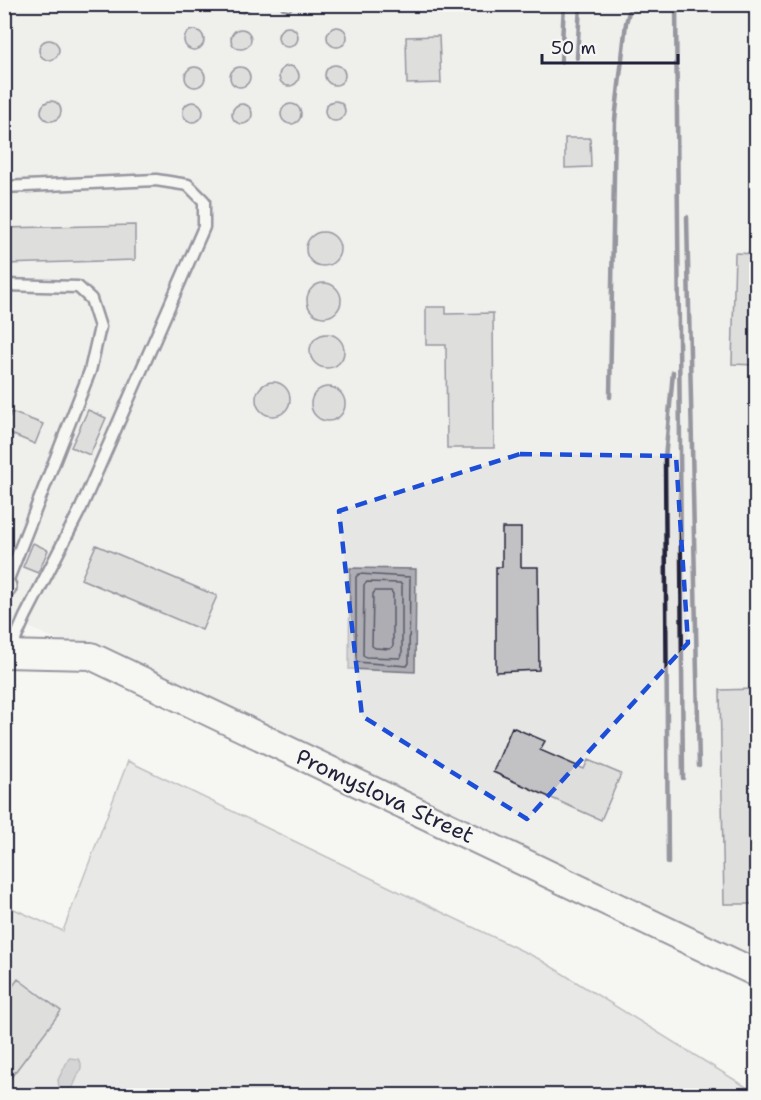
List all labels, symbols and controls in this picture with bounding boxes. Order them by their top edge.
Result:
scale bar [542,27,678,65]
text: 50 m [551,36,596,60]
street label: Promyslova Street [291,742,479,850]

